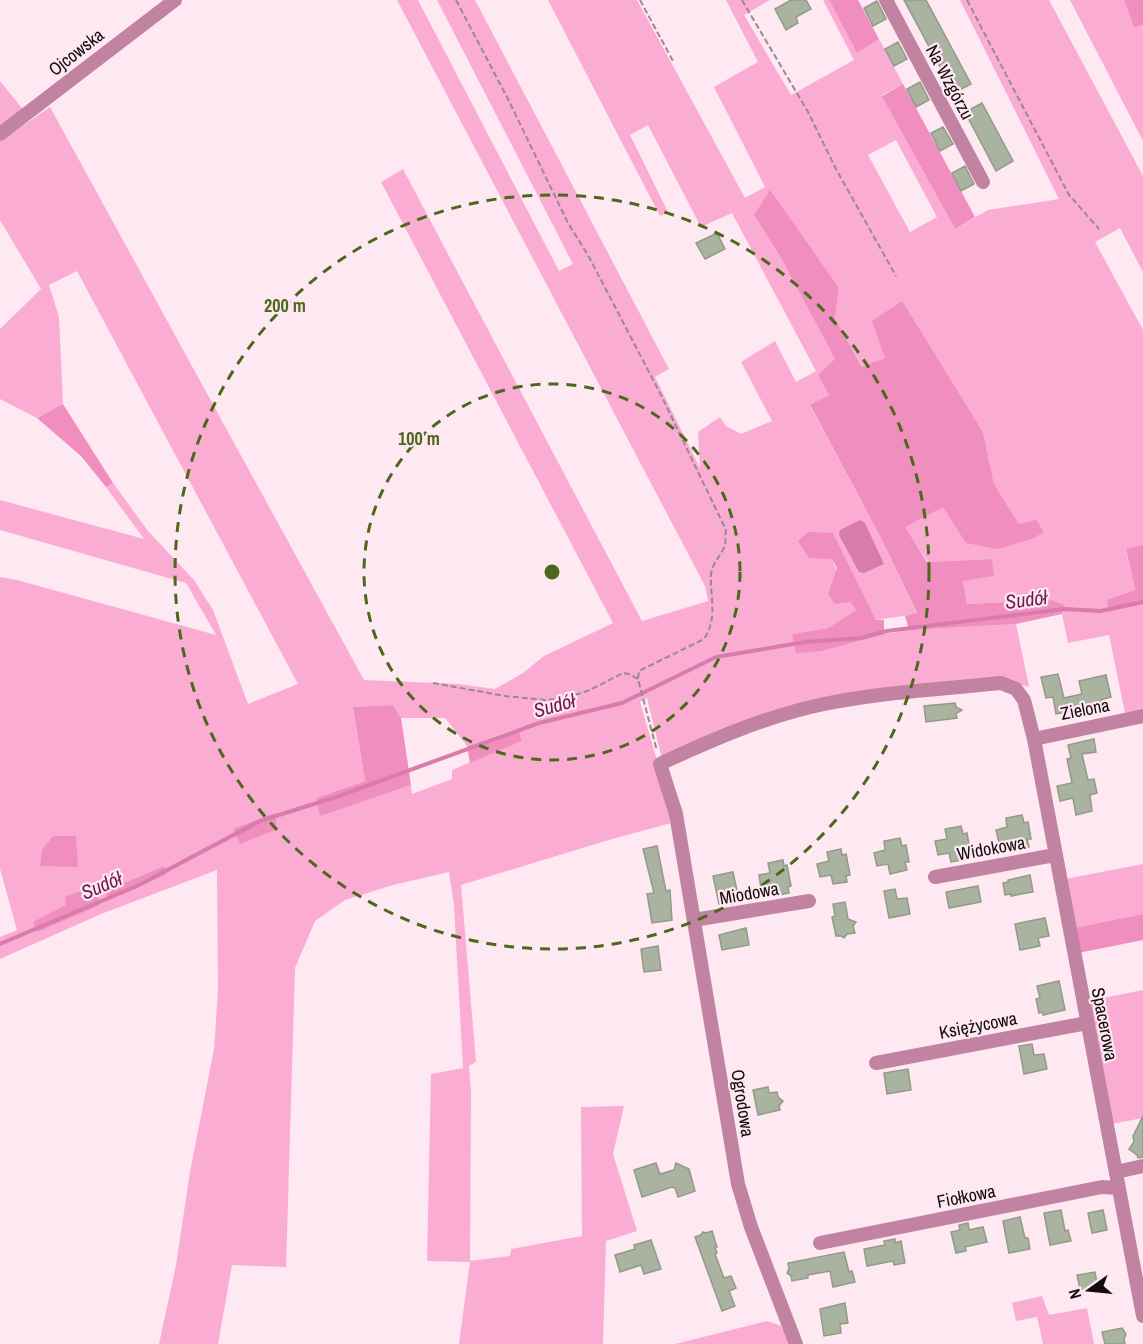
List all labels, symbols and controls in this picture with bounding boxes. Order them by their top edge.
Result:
street label: Ojcowska [43,22,109,82]
street label: Na Wzgórzu [920,40,980,124]
text: 200 m [264,293,306,318]
text: 100 m [398,426,440,451]
centre of rings [542,562,562,582]
water label: Sudół [1004,583,1051,615]
water label: Sudół [530,686,580,723]
street label: Zielona [1058,692,1112,726]
street label: Widokowa [955,830,1027,866]
water label: Sudół [76,863,128,906]
street label: Miodowa [717,875,781,911]
street label: Spacerowa [1086,985,1124,1063]
street label: Księżycowa [937,1005,1019,1045]
street label: Ogrodowa [725,1067,761,1139]
street label: Fiołkowa [935,1178,997,1214]
north arrow [1059,1260,1119,1320]
text: N [1063,1286,1086,1301]

